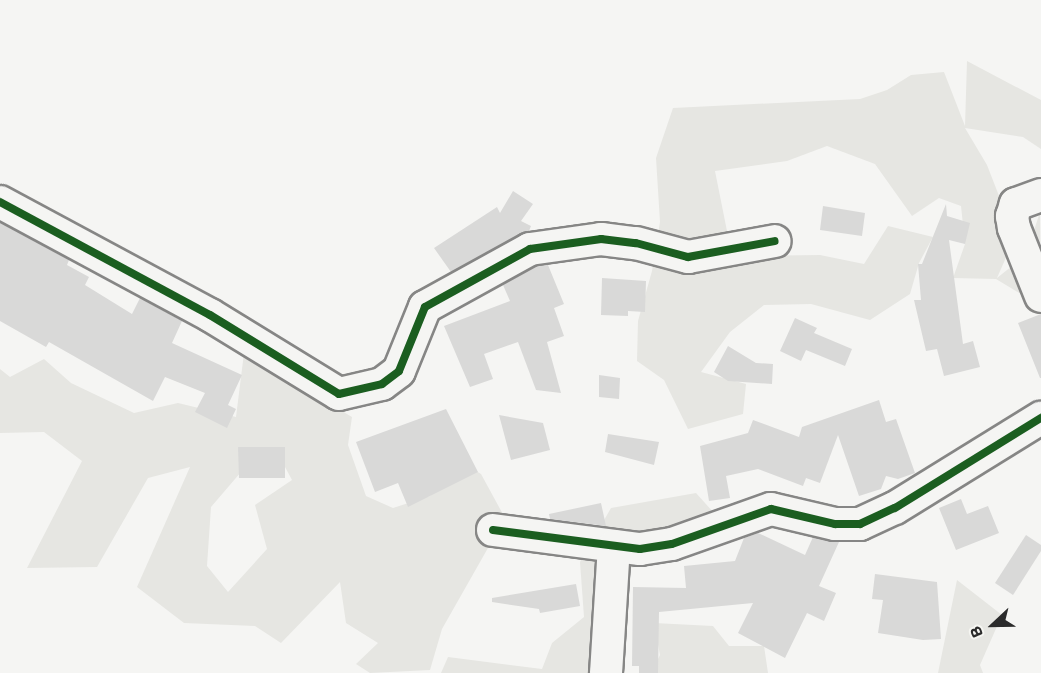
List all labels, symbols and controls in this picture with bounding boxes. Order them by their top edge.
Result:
north arrow [963,595,1023,655]
text: B [965,624,987,640]

